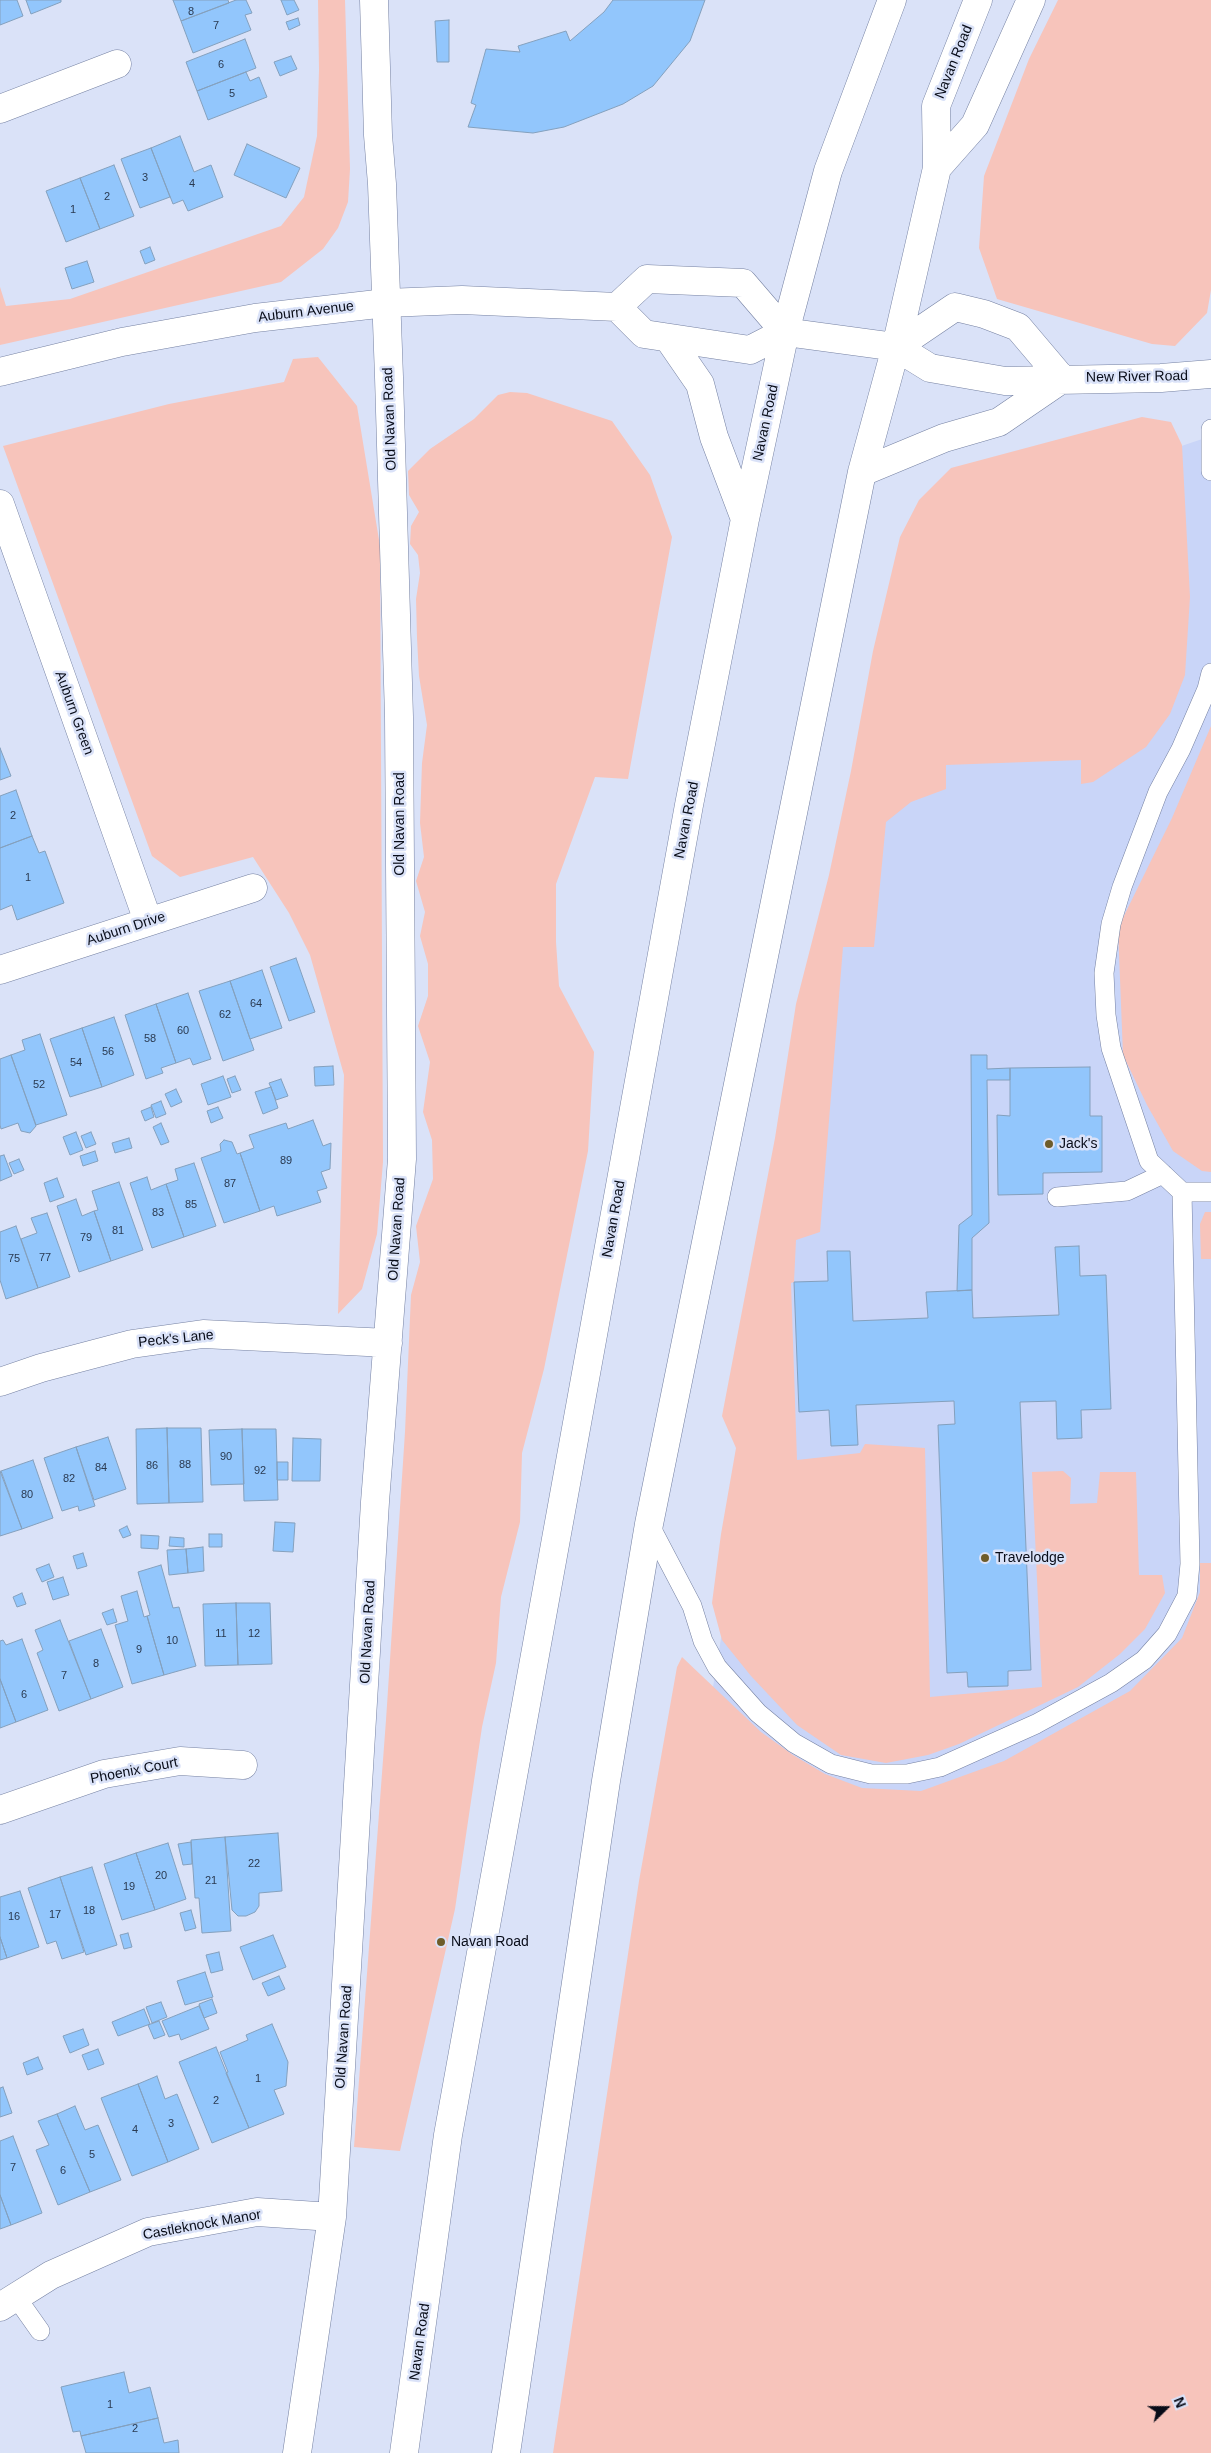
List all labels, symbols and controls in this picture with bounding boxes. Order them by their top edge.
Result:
house number: 8 [188,5,194,19]
house number: 7 [213,19,219,33]
street label: Navan Road [932,23,976,101]
house number: 6 [218,58,224,72]
house number: 5 [229,87,235,101]
house number: 3 [142,171,148,185]
house number: 4 [189,177,195,191]
house number: 2 [104,190,110,204]
house number: 1 [70,203,76,217]
street label: Auburn Avenue [257,298,355,326]
street label: Old Navan Road [380,367,400,471]
street label: New River Road [1086,368,1188,386]
street label: Navan Road [750,383,782,463]
street label: Auburn Green [51,669,97,757]
street label: Old Navan Road [392,772,408,876]
street label: Navan Road [671,780,703,860]
house number: 2 [10,809,16,823]
house number: 1 [25,871,31,885]
street label: Auburn Drive [85,908,167,950]
house number: 64 [250,997,262,1011]
house number: 62 [219,1008,231,1022]
house number: 60 [177,1024,189,1038]
house number: 58 [144,1032,156,1046]
house number: 56 [102,1045,114,1059]
house number: 54 [70,1056,82,1070]
house number: 52 [33,1078,45,1092]
place label: Jack's [1059,1136,1097,1152]
marker: Jack's [1043,1138,1055,1150]
house number: 89 [280,1154,292,1168]
house number: 87 [224,1177,236,1191]
street label: Old Navan Road [385,1177,409,1281]
street label: Navan Road [599,1179,629,1259]
house number: 85 [185,1198,197,1212]
house number: 83 [152,1206,164,1220]
house number: 81 [112,1224,124,1238]
house number: 79 [80,1231,92,1245]
house number: 77 [39,1251,51,1265]
house number: 75 [8,1252,20,1266]
street label: Peck's Lane [137,1327,215,1351]
house number: 90 [220,1450,232,1464]
house number: 88 [179,1458,191,1472]
house number: 86 [146,1459,158,1473]
house number: 84 [95,1461,107,1475]
house number: 92 [254,1464,266,1478]
house number: 82 [63,1472,75,1486]
house number: 80 [21,1488,33,1502]
place label: Travelodge [995,1550,1065,1566]
marker: Travelodge [979,1552,991,1564]
street label: Old Navan Road [357,1580,379,1684]
house number: 11 [215,1627,227,1641]
house number: 12 [248,1627,260,1641]
house number: 10 [166,1634,178,1648]
house number: 9 [136,1643,142,1657]
house number: 8 [93,1657,99,1671]
house number: 7 [61,1669,67,1683]
house number: 6 [21,1688,27,1702]
street label: Phoenix Court [89,1754,179,1788]
house number: 22 [248,1857,260,1871]
house number: 20 [155,1869,167,1883]
house number: 21 [205,1874,217,1888]
house number: 19 [123,1880,135,1894]
house number: 18 [83,1904,95,1918]
house number: 17 [49,1908,61,1922]
house number: 16 [8,1910,20,1924]
place label: Navan Road [451,1934,529,1950]
marker: Navan Road [435,1936,447,1948]
street label: Old Navan Road [332,1985,356,2089]
house number: 1 [255,2072,261,2086]
house number: 2 [213,2094,219,2108]
house number: 3 [168,2117,174,2131]
house number: 4 [132,2123,138,2137]
house number: 5 [89,2148,95,2162]
house number: 7 [10,2161,16,2175]
house number: 6 [60,2164,66,2178]
street label: Castleknock Manor [142,2206,262,2244]
street label: Navan Road [406,2302,434,2382]
north arrow [1141,2383,1191,2433]
text: N [1171,2395,1189,2410]
house number: 1 [107,2398,113,2412]
house number: 2 [132,2422,138,2436]

